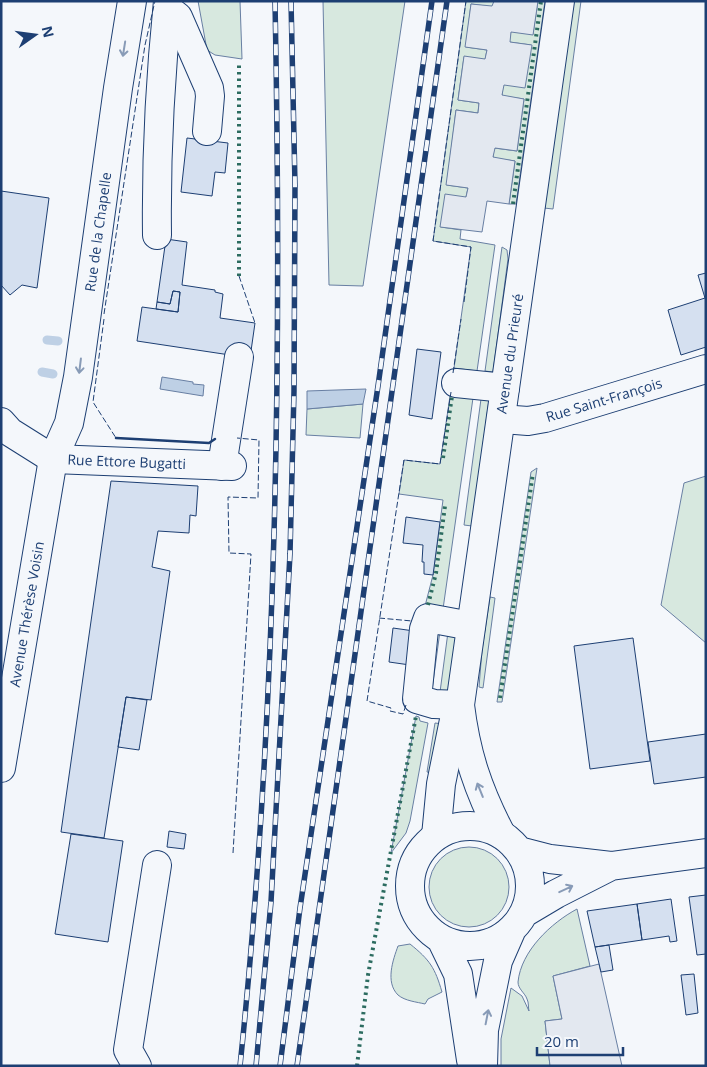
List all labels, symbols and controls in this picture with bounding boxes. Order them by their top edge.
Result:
north arrow [10,10,60,60]
text: N [38,24,59,40]
one-way arrow [118,41,128,57]
street label: Rue de la Chapelle [80,171,115,293]
street label: Avenue du Prieuré [491,292,527,415]
one-way arrow [75,357,85,373]
street label: Rue Saint-François [543,373,665,426]
street label: Rue Ettore Bugatti [67,450,186,473]
street label: Avenue Thérèse Voisin [5,540,48,688]
one-way arrow [475,783,485,798]
one-way arrow [558,884,573,893]
one-way arrow [482,1010,492,1026]
scale bar [537,1024,623,1056]
text: 20 m [544,1031,579,1051]

